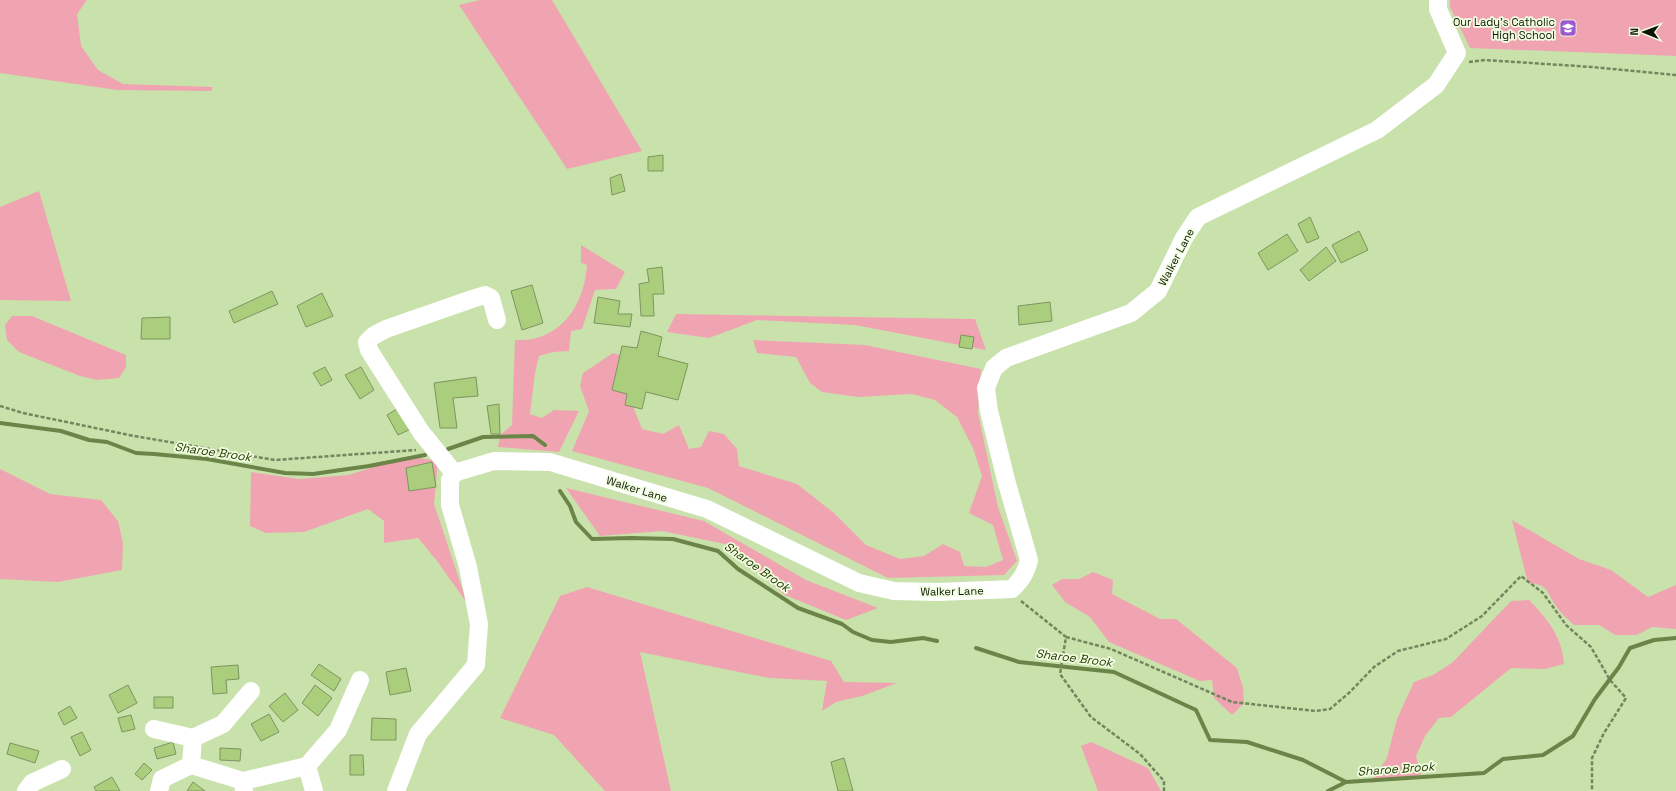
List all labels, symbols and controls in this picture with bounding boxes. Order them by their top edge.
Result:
north arrow [1624,12,1664,52]
place label: Our Lady's Catholic High School [1453,15,1555,42]
school or university icon: Our Lady's Catholic High School [1558,18,1578,38]
text: N [1627,28,1641,36]
street label: Walker Lane [1155,226,1197,288]
water label: Sharoe Brook [174,439,254,465]
street label: Walker Lane [605,473,669,505]
water label: Sharoe Brook [721,538,794,597]
street label: Walker Lane [920,583,984,599]
water label: Sharoe Brook [1035,645,1115,671]
water label: Sharoe Brook [1357,758,1437,780]

